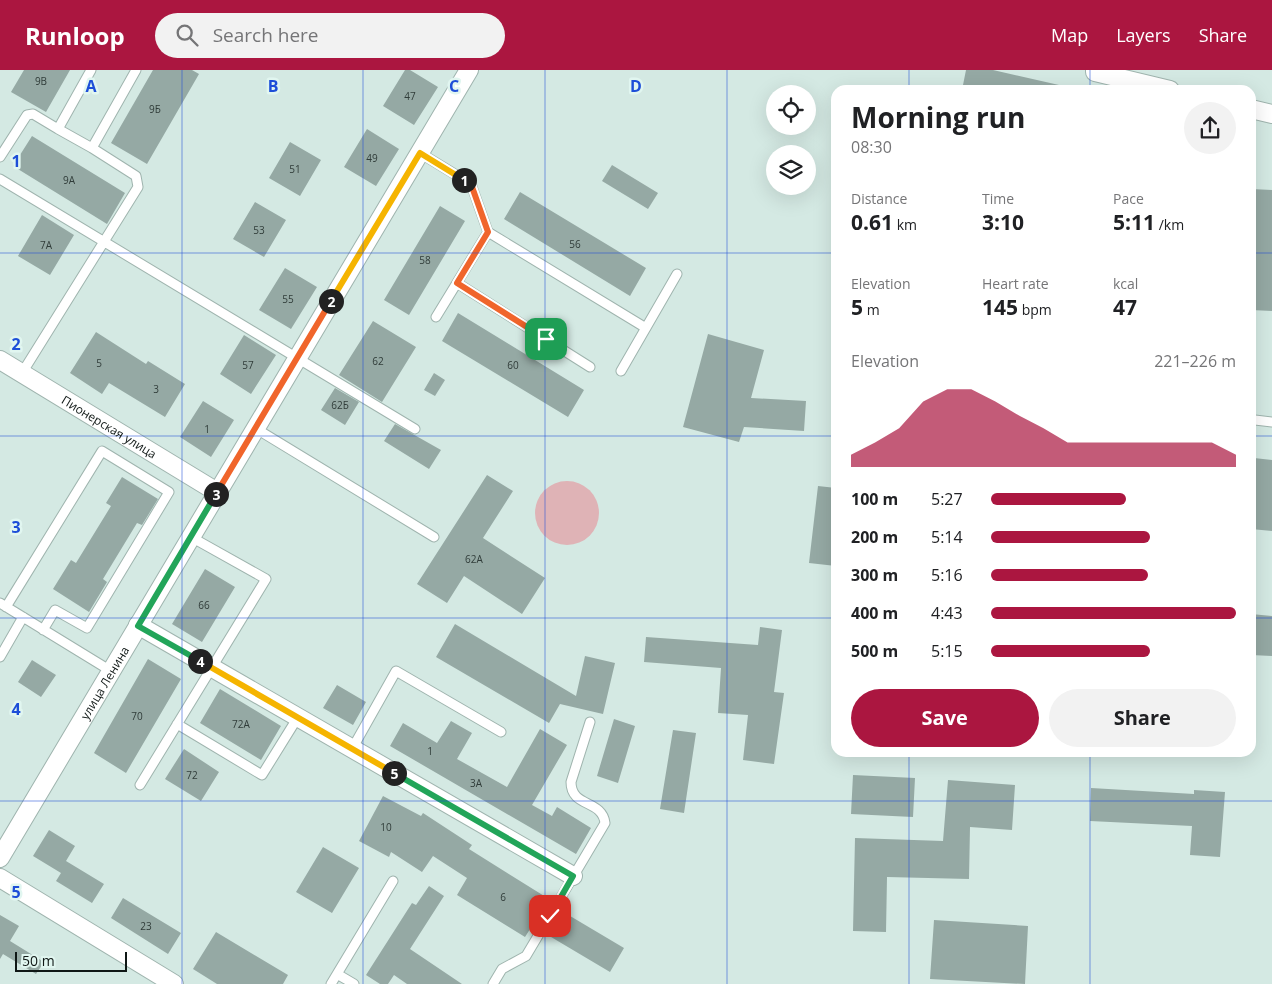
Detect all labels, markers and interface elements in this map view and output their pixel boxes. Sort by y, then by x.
search box [155,13,505,58]
text: Runloop [25,19,125,52]
icon: search [173,21,201,49]
text: Search here [213,22,318,48]
text: Map [1051,23,1088,47]
text: Layers [1116,23,1171,47]
text: Share [1199,23,1247,47]
house number: 9В [35,74,47,88]
text: A [85,75,97,97]
text: B [268,75,278,97]
text: C [449,75,459,97]
text: D [630,75,642,97]
map controls [766,85,816,195]
button: locate [766,85,816,135]
house number: 47 [404,89,416,103]
text: Morning run [851,98,1025,136]
house number: 9Б [149,102,161,116]
button: share [1184,102,1236,154]
text: 08:30 [851,136,892,158]
button: layers [766,145,816,195]
text: 1 [11,150,21,172]
house number: 49 [366,151,378,165]
house number: 51 [289,162,301,176]
pin: 1 [452,168,476,192]
text: 1 [460,171,469,190]
house number: 9А [63,173,76,187]
text: Distance [851,189,907,208]
text: Time [982,189,1014,208]
text: Pace [1113,189,1144,208]
text: 0.61 [851,208,893,236]
text: 3:10 [982,208,1024,236]
text: 5:11 [1113,208,1155,236]
text: km [893,215,917,234]
text: /km [1155,215,1184,234]
house number: 53 [253,223,265,237]
house number: 56 [569,237,581,251]
house number: 7А [40,238,53,252]
house number: 58 [419,253,431,267]
text: Elevation [851,274,910,293]
text: Heart rate [982,274,1049,293]
text: kcal [1113,274,1138,293]
pin: 2 [318,288,344,314]
house number: 55 [282,292,294,306]
text: 2 [327,292,336,311]
text: 5 [851,293,863,321]
text: 145 [982,293,1018,321]
text: 47 [1113,293,1137,321]
text: m [863,300,880,319]
text: bpm [1018,300,1052,319]
pin [525,318,567,360]
icon: arrive [532,325,560,353]
text: 2 [11,333,21,355]
text: Elevation [851,350,919,372]
text: 221–226 m [1154,350,1236,372]
house number: 62 [372,354,384,368]
house number: 5 [96,356,102,370]
house number: 57 [242,358,254,372]
house number: 60 [507,358,519,372]
house number: 3 [153,382,159,396]
street label: Пионерская улица [59,391,160,462]
house number: 62Б [331,398,349,412]
house number: 1 [204,422,210,436]
pin: 3 [204,482,228,506]
text: 3 [212,485,221,504]
text: 100 m [851,488,898,510]
text: 5:27 [931,488,963,510]
text: 3 [11,516,21,538]
text: 200 m [851,526,898,548]
text: 5:14 [931,526,963,548]
house number: 62А [465,552,484,566]
text: 300 m [851,564,898,586]
text: 5:16 [931,564,963,586]
house number: 66 [198,598,210,612]
text: 400 m [851,602,898,624]
text: 4:43 [931,602,963,624]
text: 500 m [851,640,898,662]
text: 5:15 [931,640,963,662]
street label: улица Ленина [76,643,133,723]
pin: 4 [188,648,212,674]
text: 4 [196,652,205,671]
button: Save [851,689,1039,747]
button: Share [1049,689,1236,747]
text: 4 [11,698,21,720]
house number: 70 [131,709,143,723]
house number: 72А [232,717,251,731]
house number: 1 [427,744,433,758]
pin: 5 [382,760,406,786]
text: 5 [390,764,399,783]
house number: 72 [186,768,198,782]
house number: 3А [470,776,483,790]
house number: 10 [380,820,392,834]
text: 5 [11,881,21,903]
house number: 6 [500,890,506,904]
pin [529,895,571,937]
icon: check [536,902,564,930]
house number: 23 [140,919,152,933]
scale bar [15,949,128,972]
text: 50 m [22,951,55,970]

